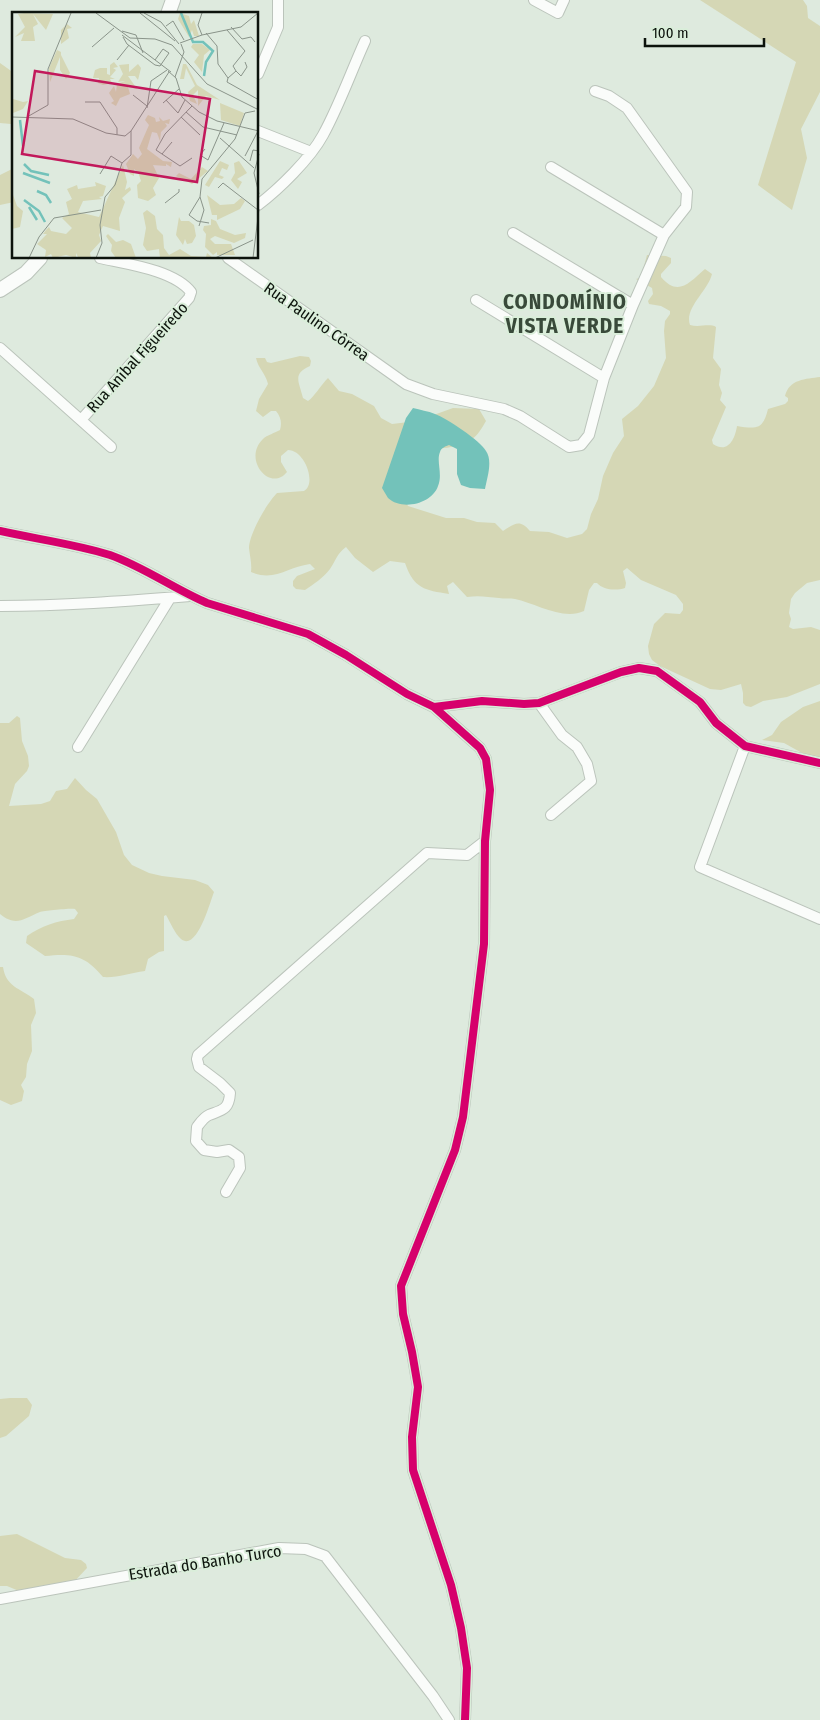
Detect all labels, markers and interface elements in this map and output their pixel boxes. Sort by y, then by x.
inset map [12,12,259,259]
scale bar [645,15,764,47]
text: 100 m [652,24,689,42]
street label: Rua Paulino Côrrea [261,278,373,365]
district label: CONDOMÍNIO VISTA VERDE [503,288,627,339]
street label: Rua Aníbal Figueiredo [83,298,192,416]
street label: Estrada do Banho Turco [127,1541,283,1584]

